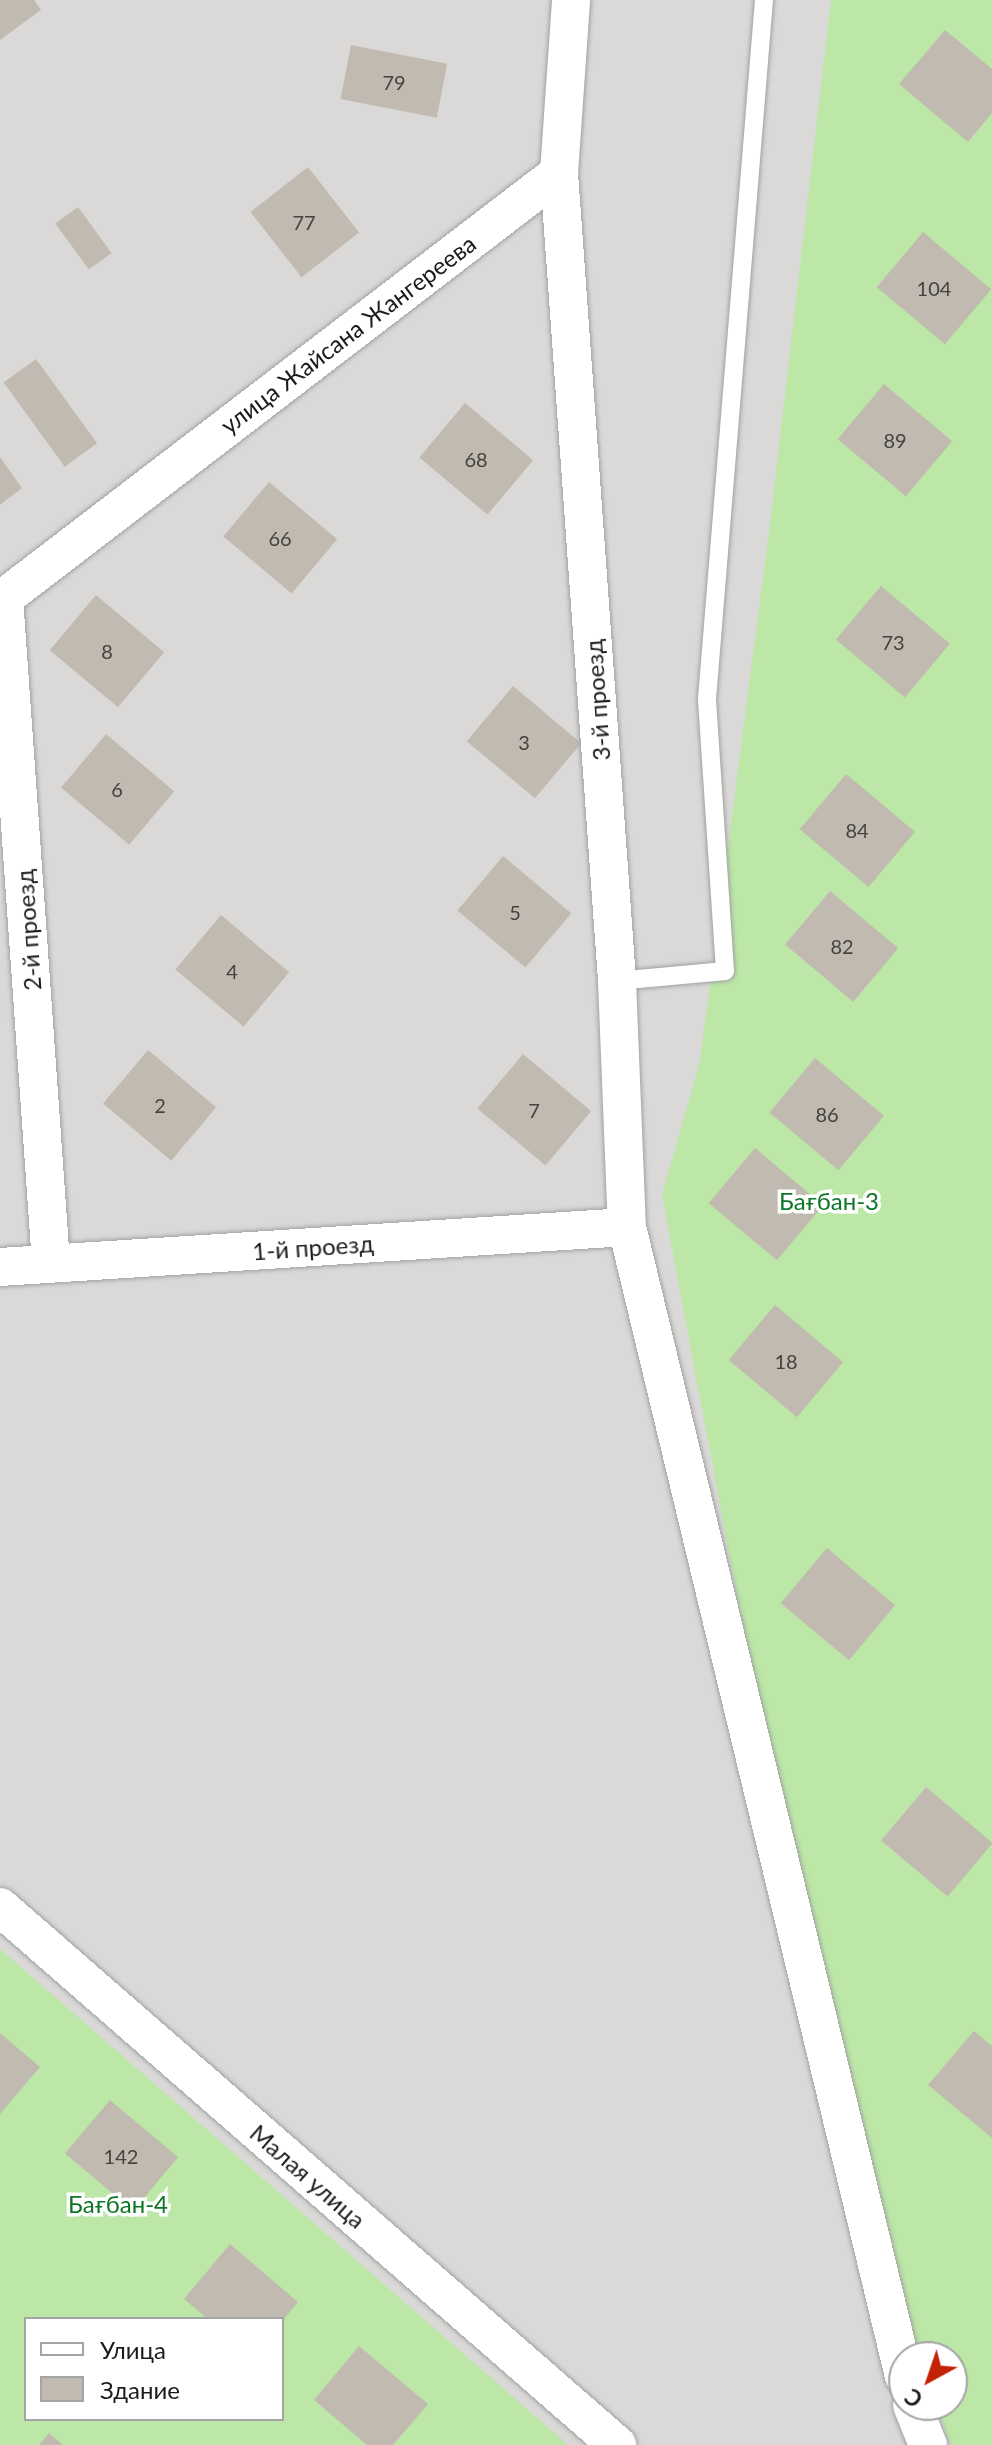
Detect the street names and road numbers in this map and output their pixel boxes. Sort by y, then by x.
street label: улица Жайсана Жангереева [215,229,481,439]
street label: 3-й проезд [578,638,616,762]
street label: 2-й проезд [9,868,47,992]
street label: 1-й проезд [251,1228,375,1266]
street label: Малая улица [244,2118,372,2234]

